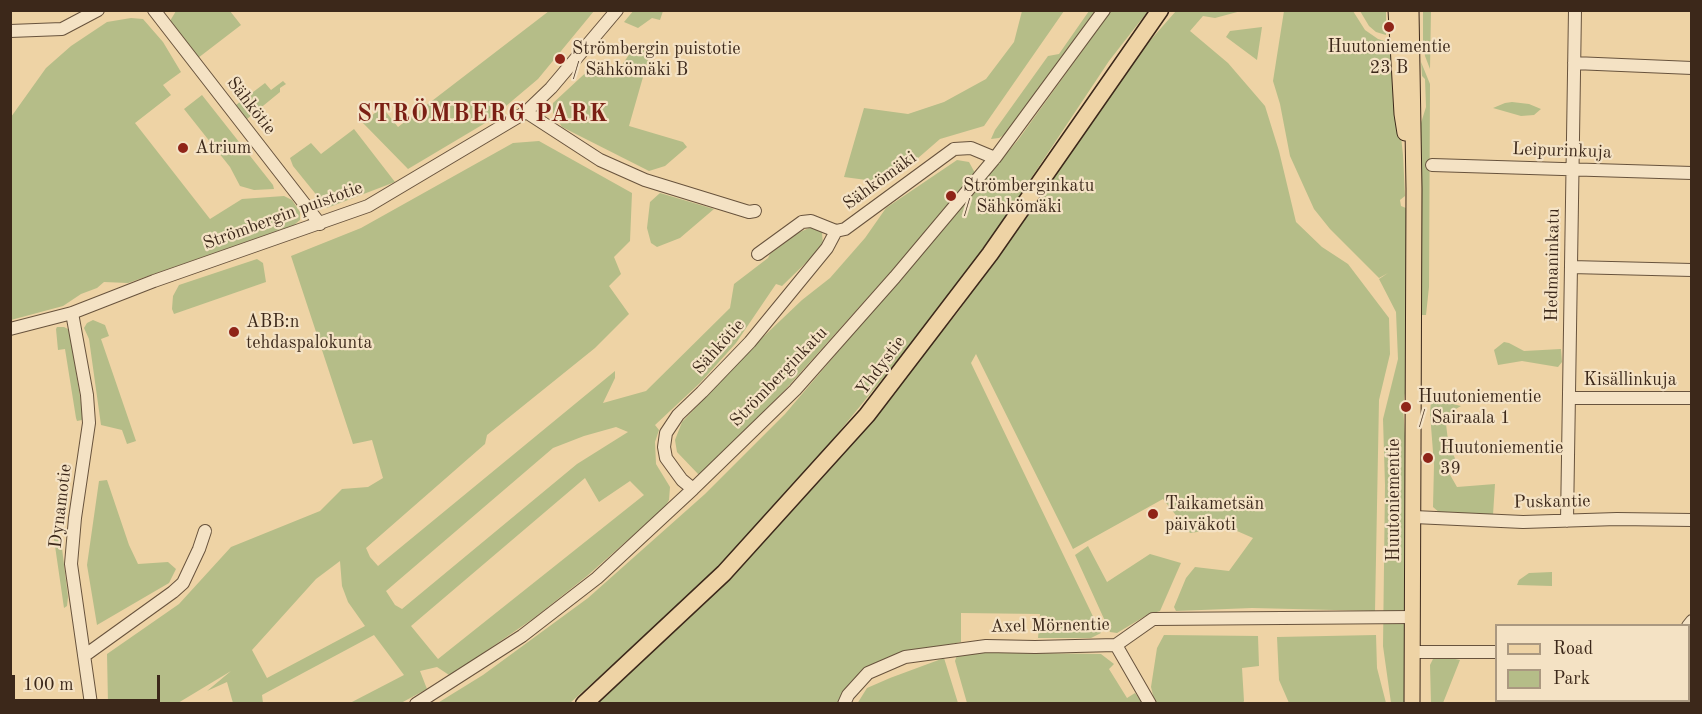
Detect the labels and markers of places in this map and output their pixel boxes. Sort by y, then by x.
marker: Huutoniementie 23 B [1382,20,1396,34]
place label: Huutoniementie 23 B [1327,36,1451,78]
place label: Strömbergin puistotie / Sähkömäki B [572,38,741,80]
marker: Strömbergin puistotie / Sähkömäki B [553,52,567,66]
place label: Atrium [195,137,251,159]
marker: Atrium [176,141,190,155]
place label: Strömberginkatu / Sähkömäki [963,175,1094,218]
marker: Strömberginkatu / Sähkömäki [944,189,958,203]
place label: ABB:n tehdaspalokunta [246,311,372,354]
marker: ABB:n tehdaspalokunta [227,325,241,339]
place label: Huutoniementie / Sairaala 1 [1418,386,1541,428]
marker: Huutoniementie / Sairaala 1 [1399,400,1413,414]
place label: Huutoniementie 39 [1440,437,1563,480]
marker: Huutoniementie 39 [1421,451,1435,465]
place label: Taikametsän päiväkoti [1165,493,1264,536]
marker: Taikametsän päiväkoti [1146,507,1160,521]

